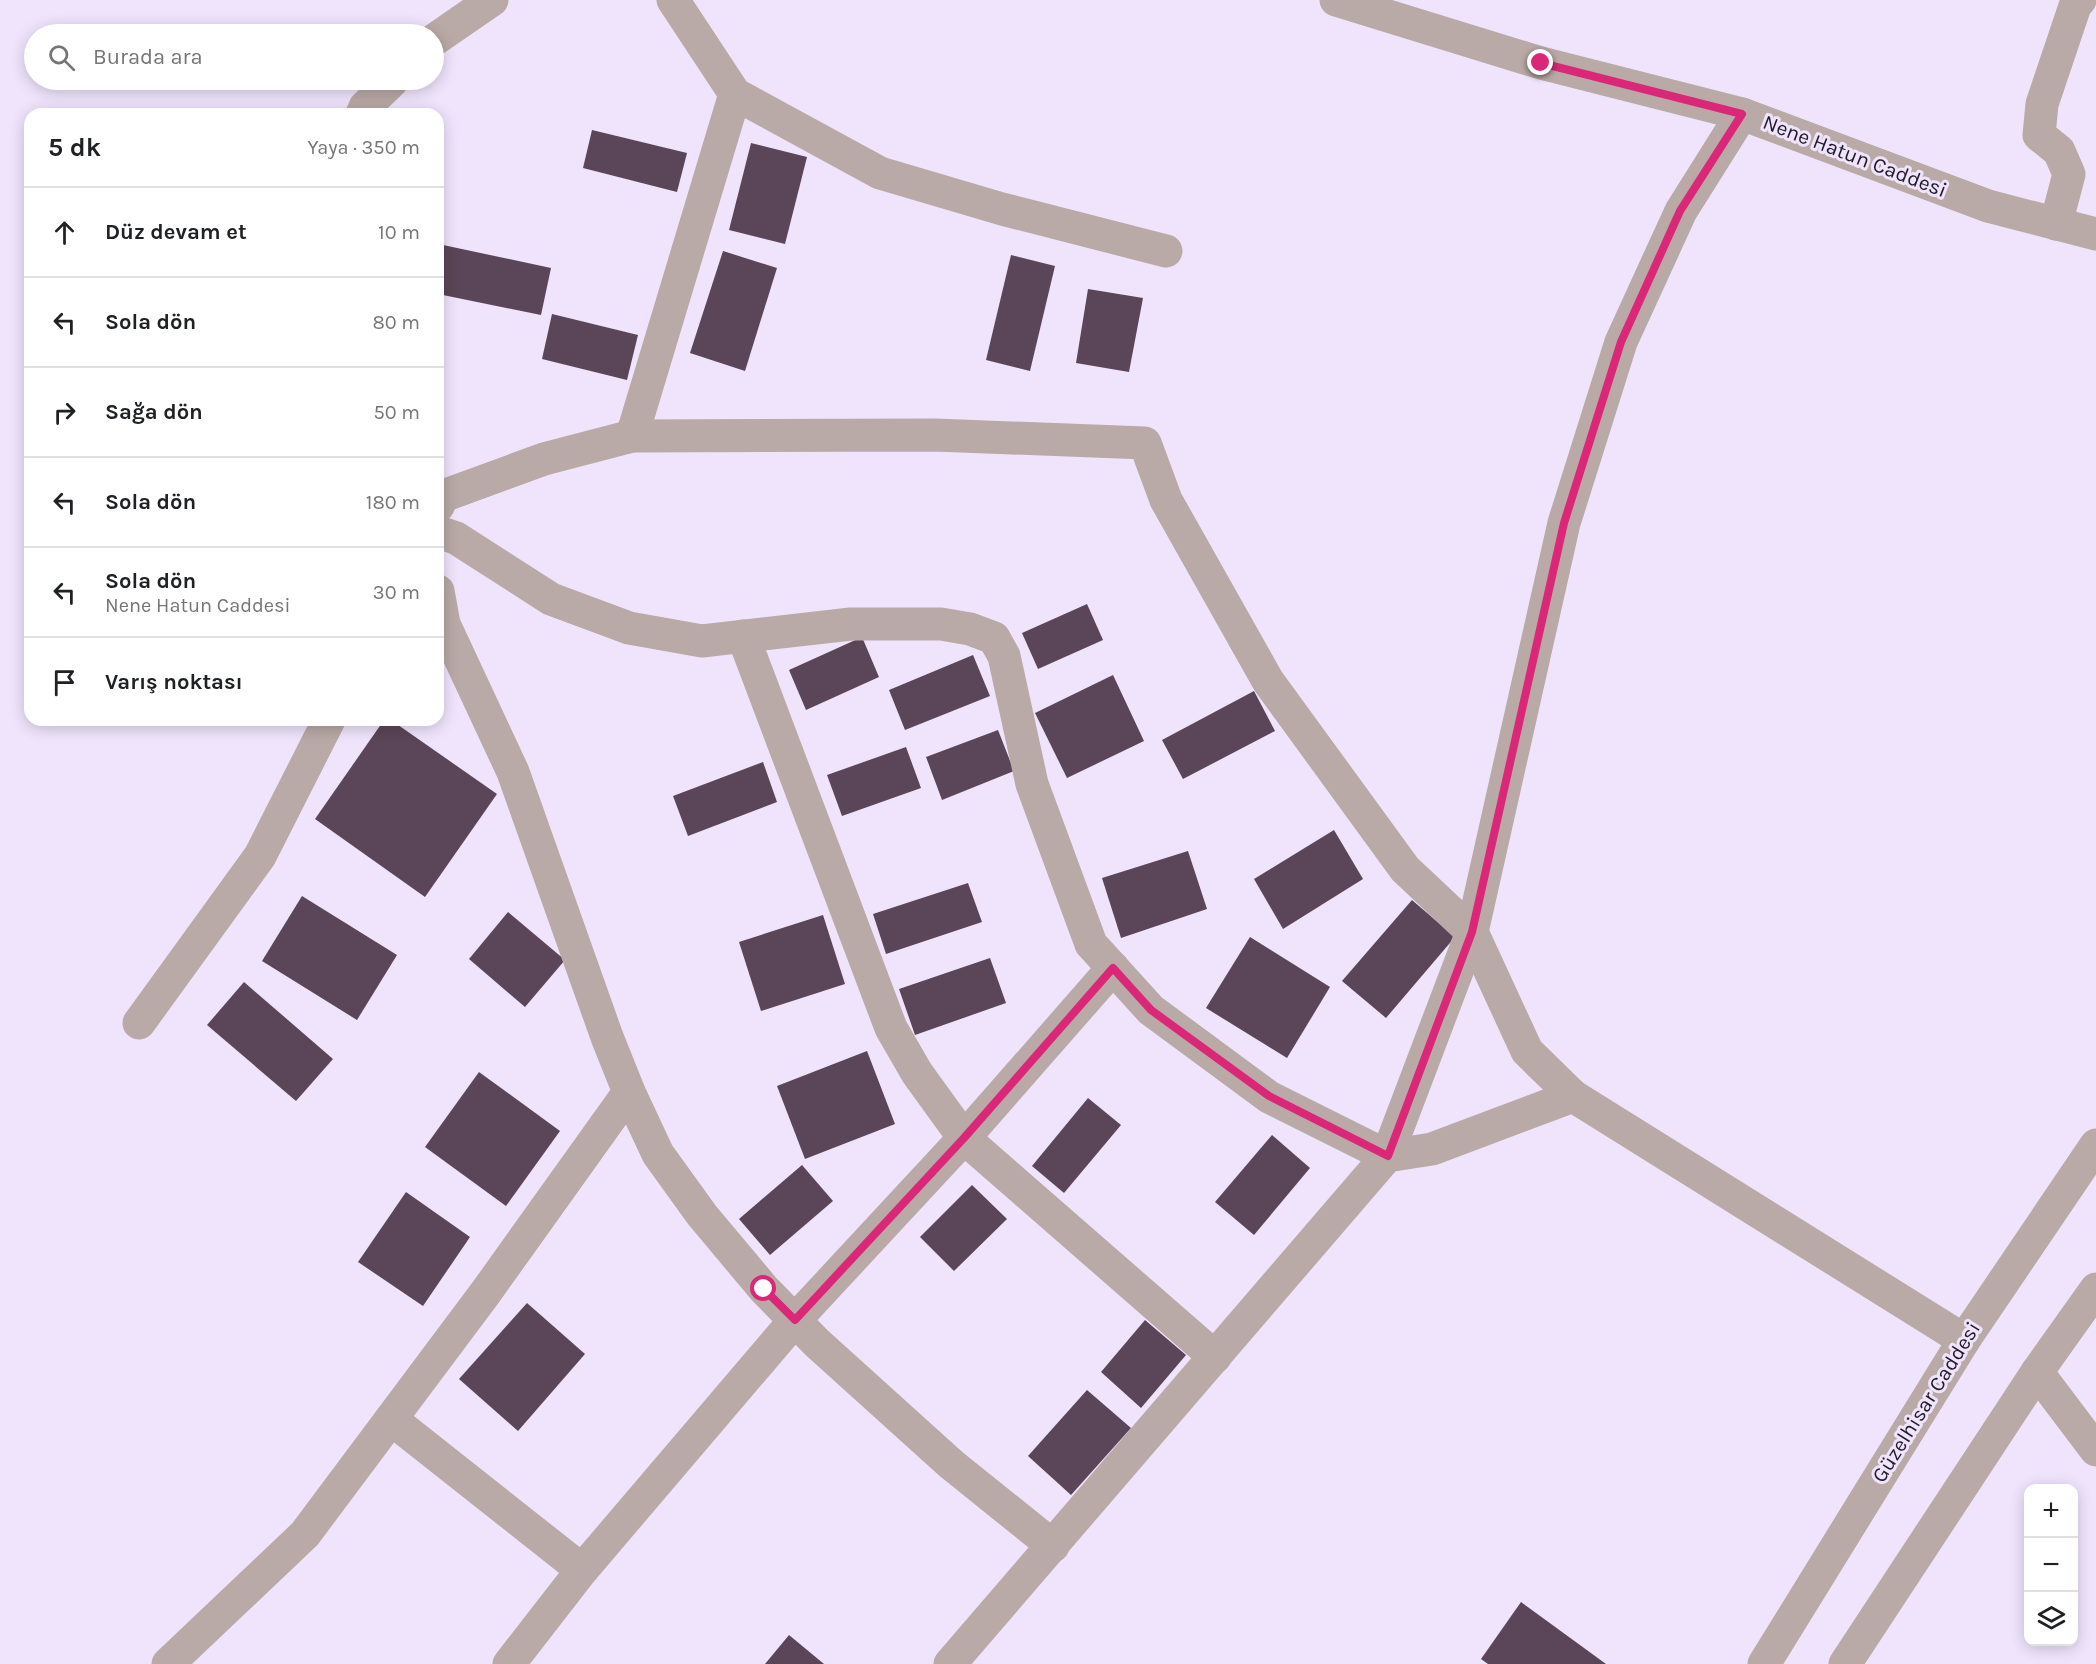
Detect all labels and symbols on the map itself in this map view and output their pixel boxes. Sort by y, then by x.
route end [1527,49,1553,75]
street label: Nene Hatun Caddesi [1760,110,1950,202]
route start [750,1275,776,1301]
street label: Güzelhisar Caddesi [1867,1317,1985,1487]

